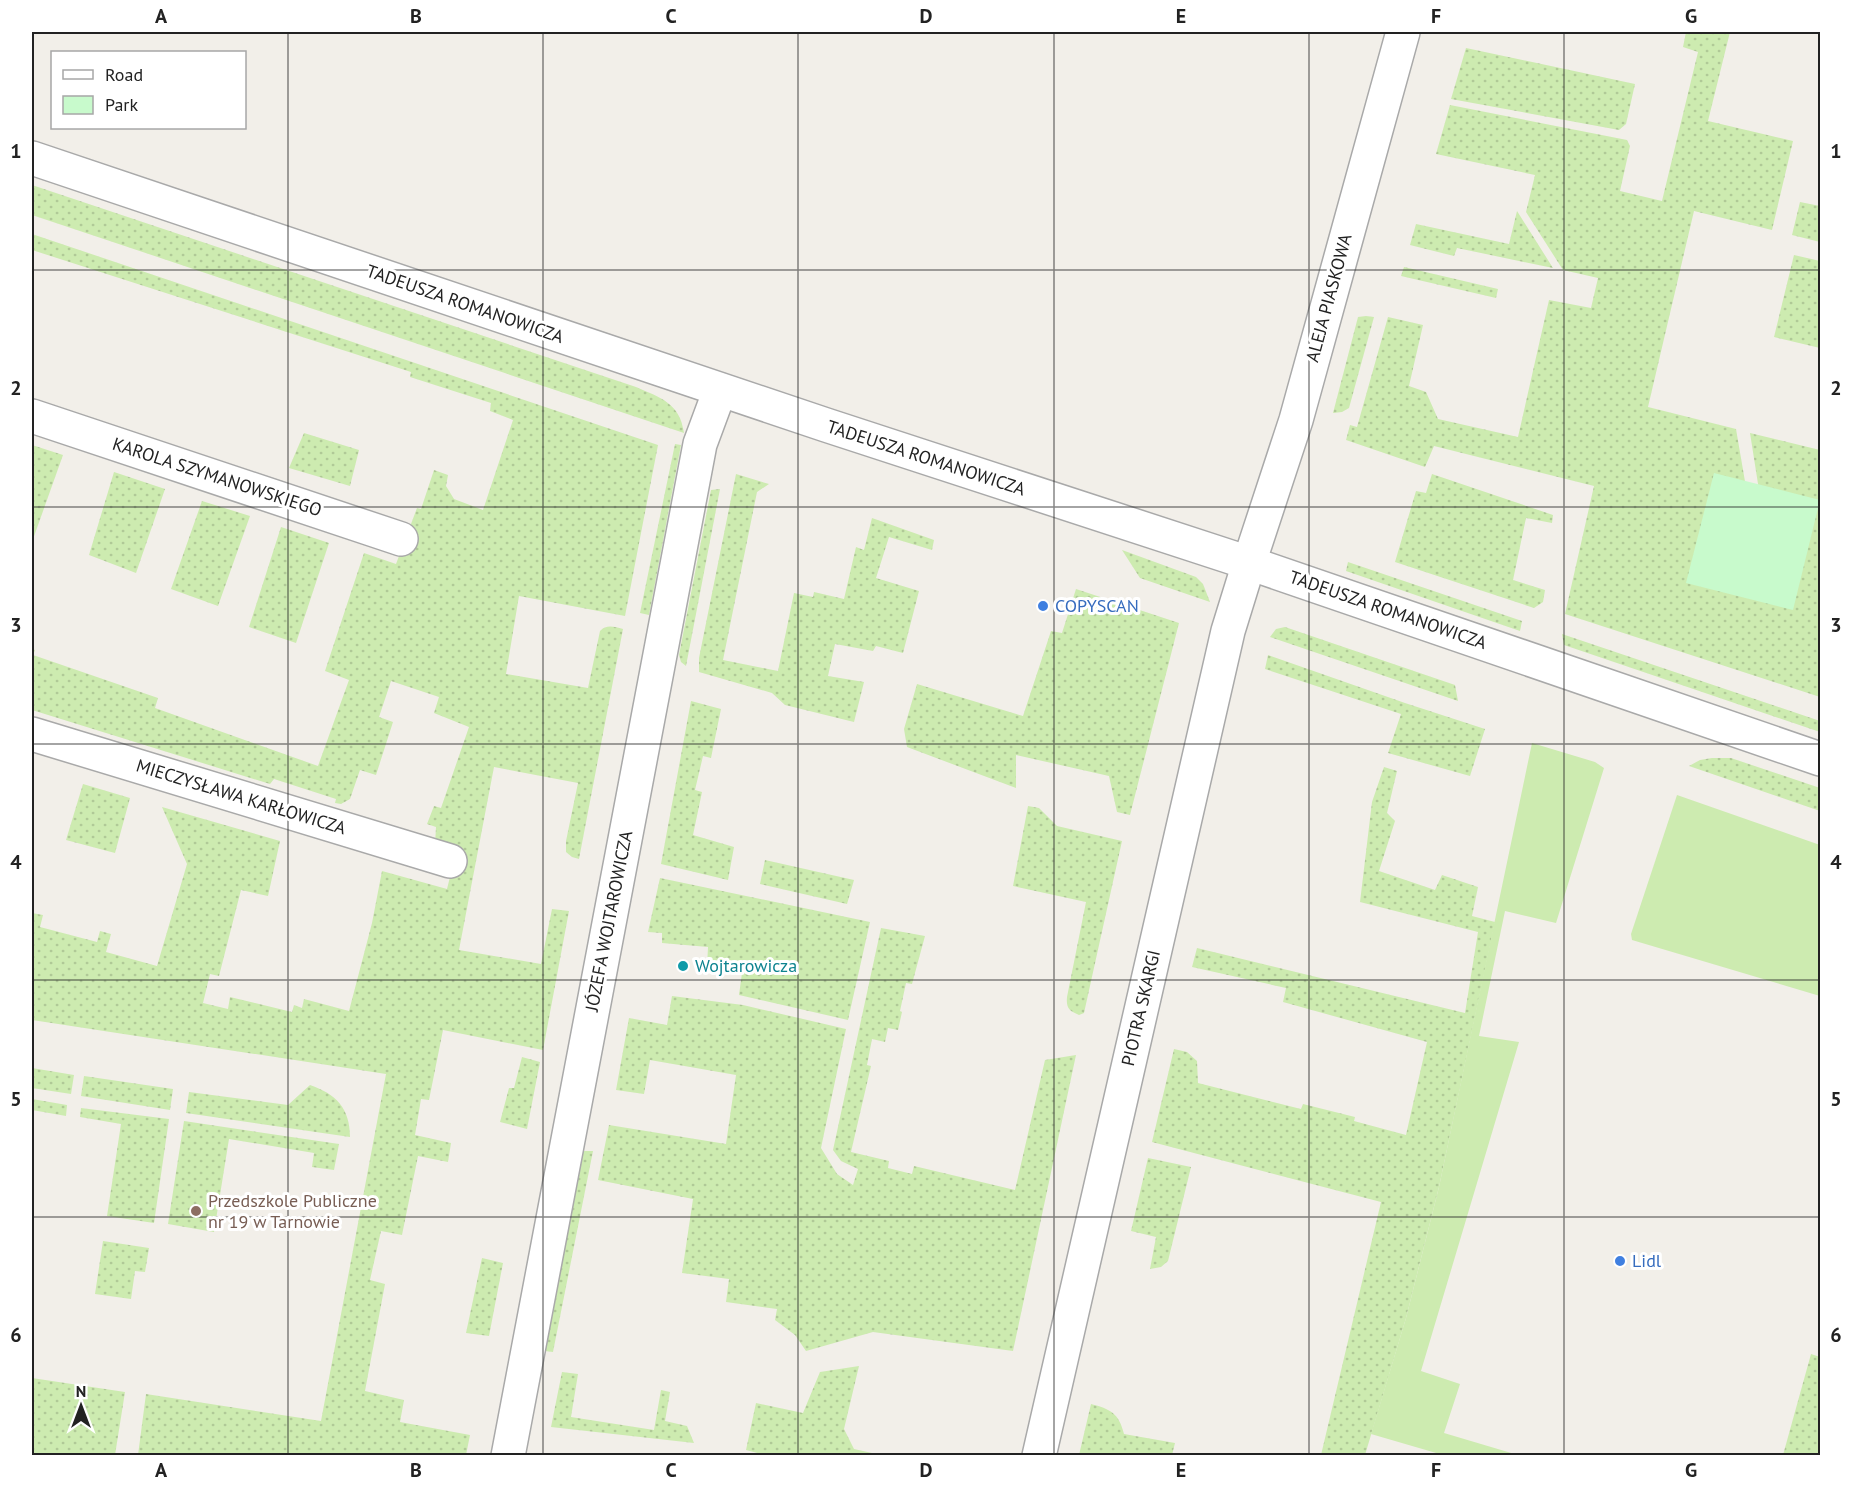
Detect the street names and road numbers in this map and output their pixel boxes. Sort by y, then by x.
street label: ALEJA PIASKOWA [1300,231,1357,364]
street label: TADEUSZA ROMANOWICZA [363,259,567,348]
street label: TADEUSZA ROMANOWICZA [824,415,1029,501]
street label: KAROLA SZYMANOWSKIEGO [110,432,325,521]
street label: TADEUSZA ROMANOWICZA [1286,565,1490,654]
street label: MIECZYSŁAWA KARŁOWICZA [133,754,349,840]
street label: JÓZEFA WOJTAROWICZA [580,828,637,1014]
street label: PIOTRA SKARGI [1116,948,1165,1068]

